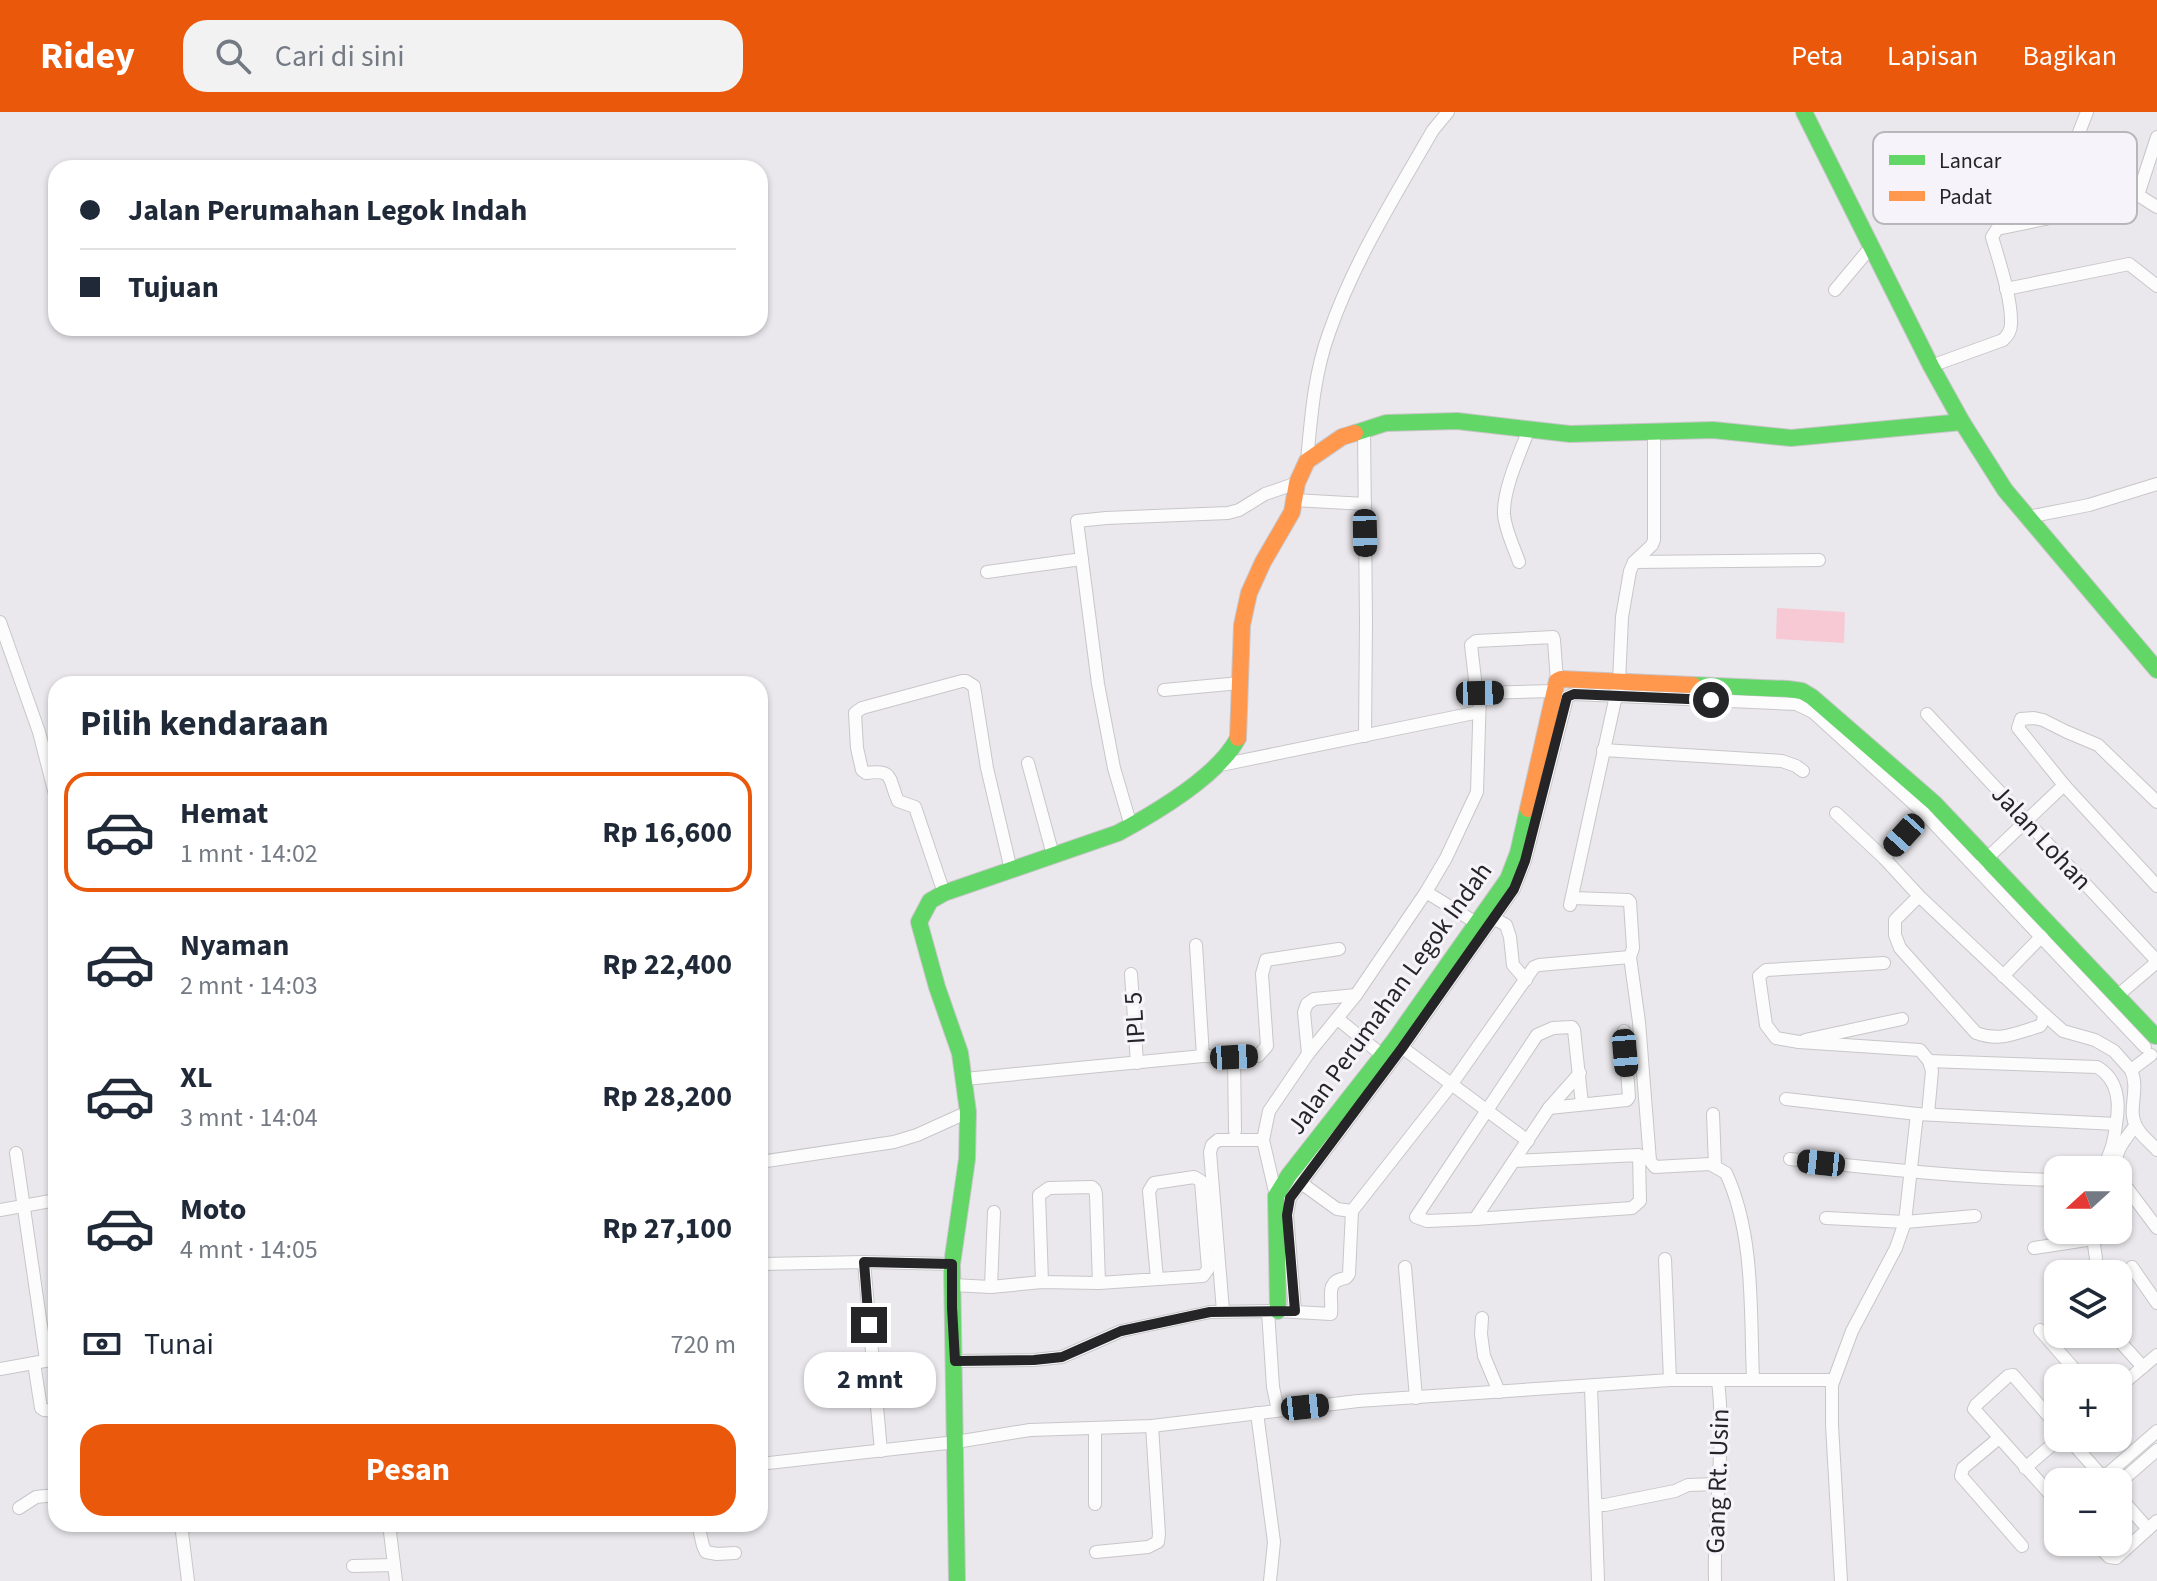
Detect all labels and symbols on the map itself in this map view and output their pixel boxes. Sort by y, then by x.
legend [1873,132,2137,224]
text: Lancar [1939,145,2002,177]
text: Padat [1939,181,1993,213]
car [1353,509,1377,557]
car [1456,681,1504,705]
route start [1693,682,1729,718]
street label: Jalan Lohan [1983,776,2100,898]
car [1879,809,1929,861]
street label: Jalan Perumahan Legok Indah [1278,854,1501,1142]
street label: IPL 5 [1114,991,1155,1045]
car [1611,1028,1639,1078]
car [1209,1044,1259,1070]
car [1796,1149,1846,1177]
north arrow [2044,1156,2132,1244]
route end [851,1307,887,1343]
callout: 2 mnt [803,1353,935,1409]
car [1280,1393,1330,1421]
street label: Gang Rt. Usin [1696,1408,1739,1554]

